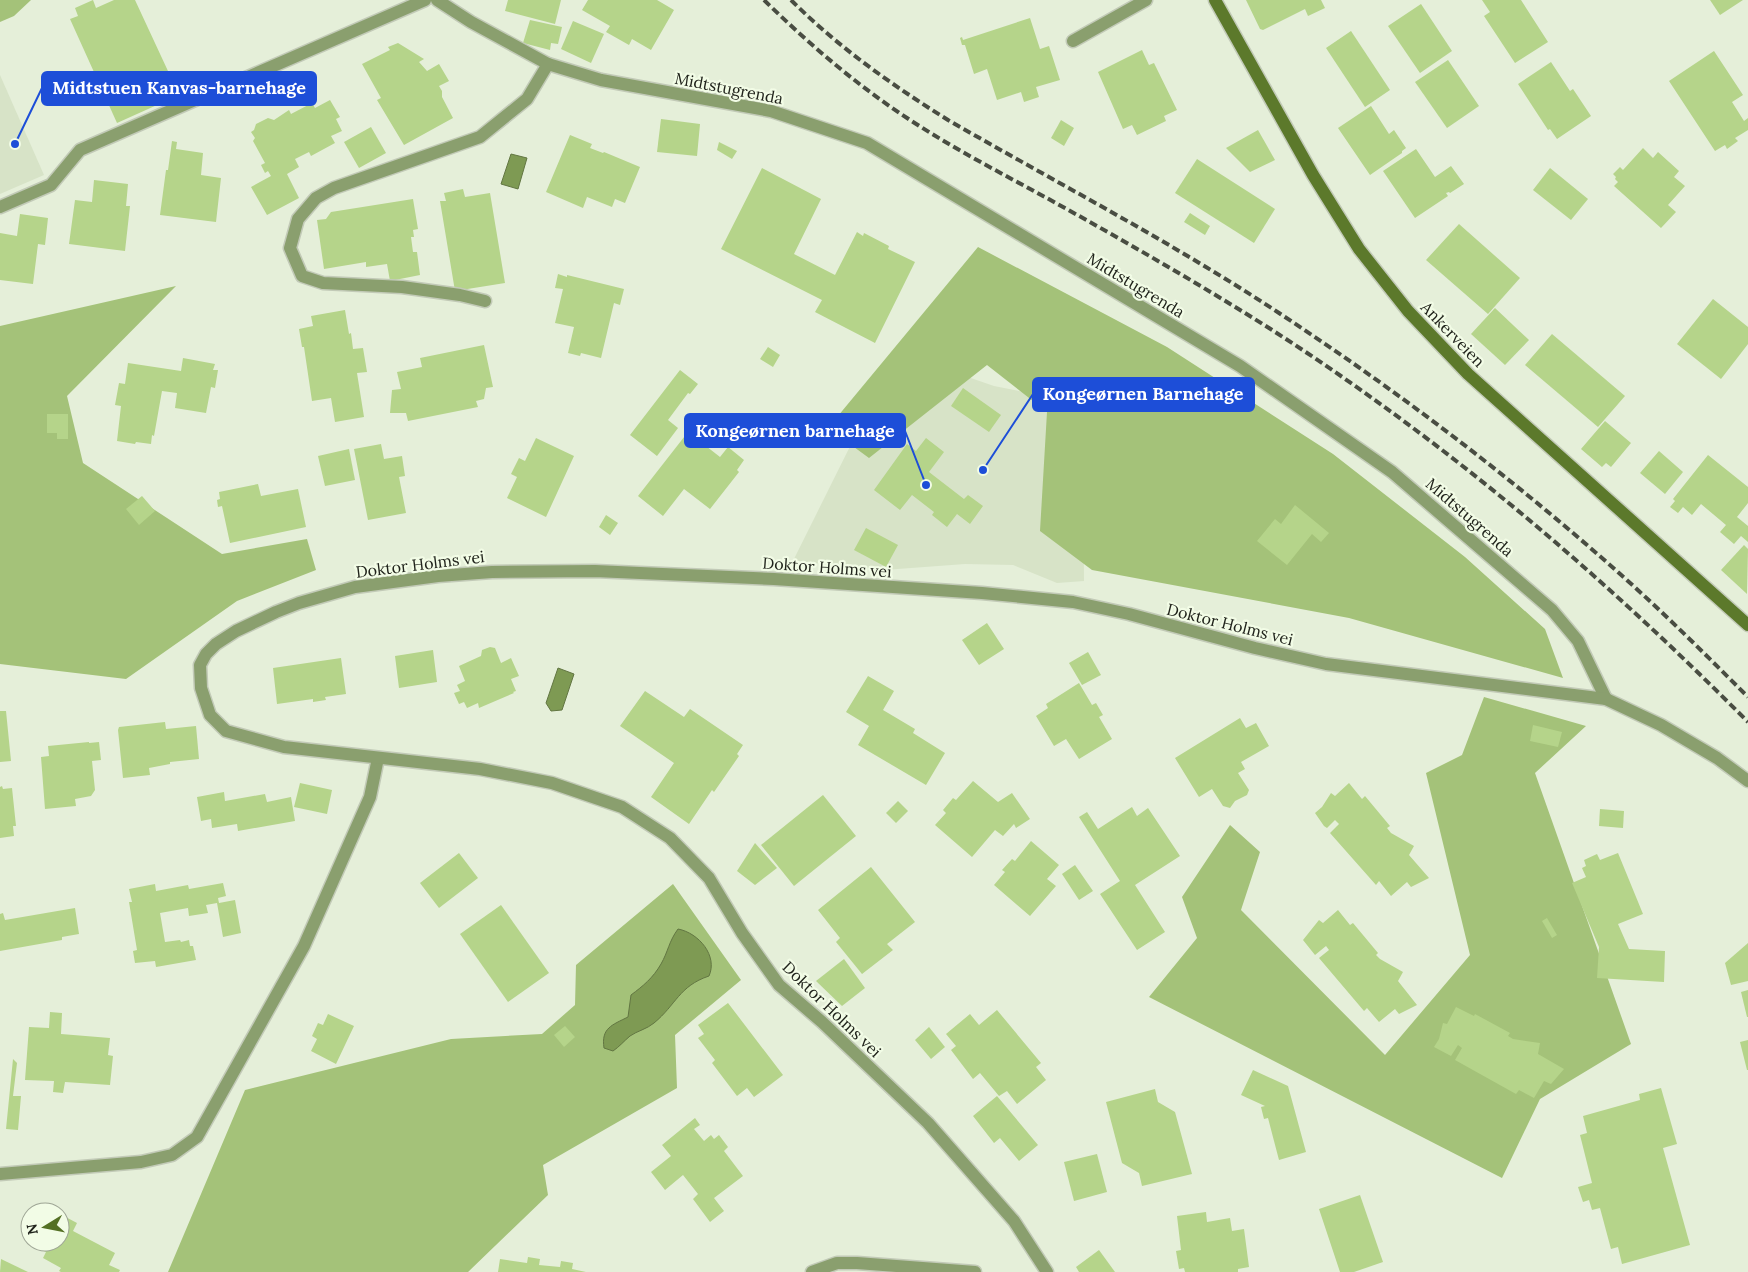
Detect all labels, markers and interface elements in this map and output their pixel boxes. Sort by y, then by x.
street label: Midtstugrenda [673,68,785,108]
callout: Midtstuen Kanvas-barnehage [42,72,316,105]
text: Midtstuen Kanvas-barnehage [52,76,306,99]
street label: Midtstugrenda [1084,248,1188,322]
street label: Ankerveien [1416,296,1489,371]
callout: Kongeørnen Barnehage [1033,378,1254,411]
text: Kongeørnen Barnehage [1042,382,1244,405]
callout: Kongeørnen barnehage [685,414,905,447]
text: Kongeørnen barnehage [695,419,895,442]
street label: Midtstugrenda [1422,473,1518,561]
street label: Doktor Holms vei [355,546,485,582]
street label: Doktor Holms vei [762,553,892,581]
street label: Doktor Holms vei [1165,599,1295,649]
street label: Doktor Holms vei [778,957,886,1061]
north arrow [20,1202,70,1252]
text: N [22,1222,42,1236]

